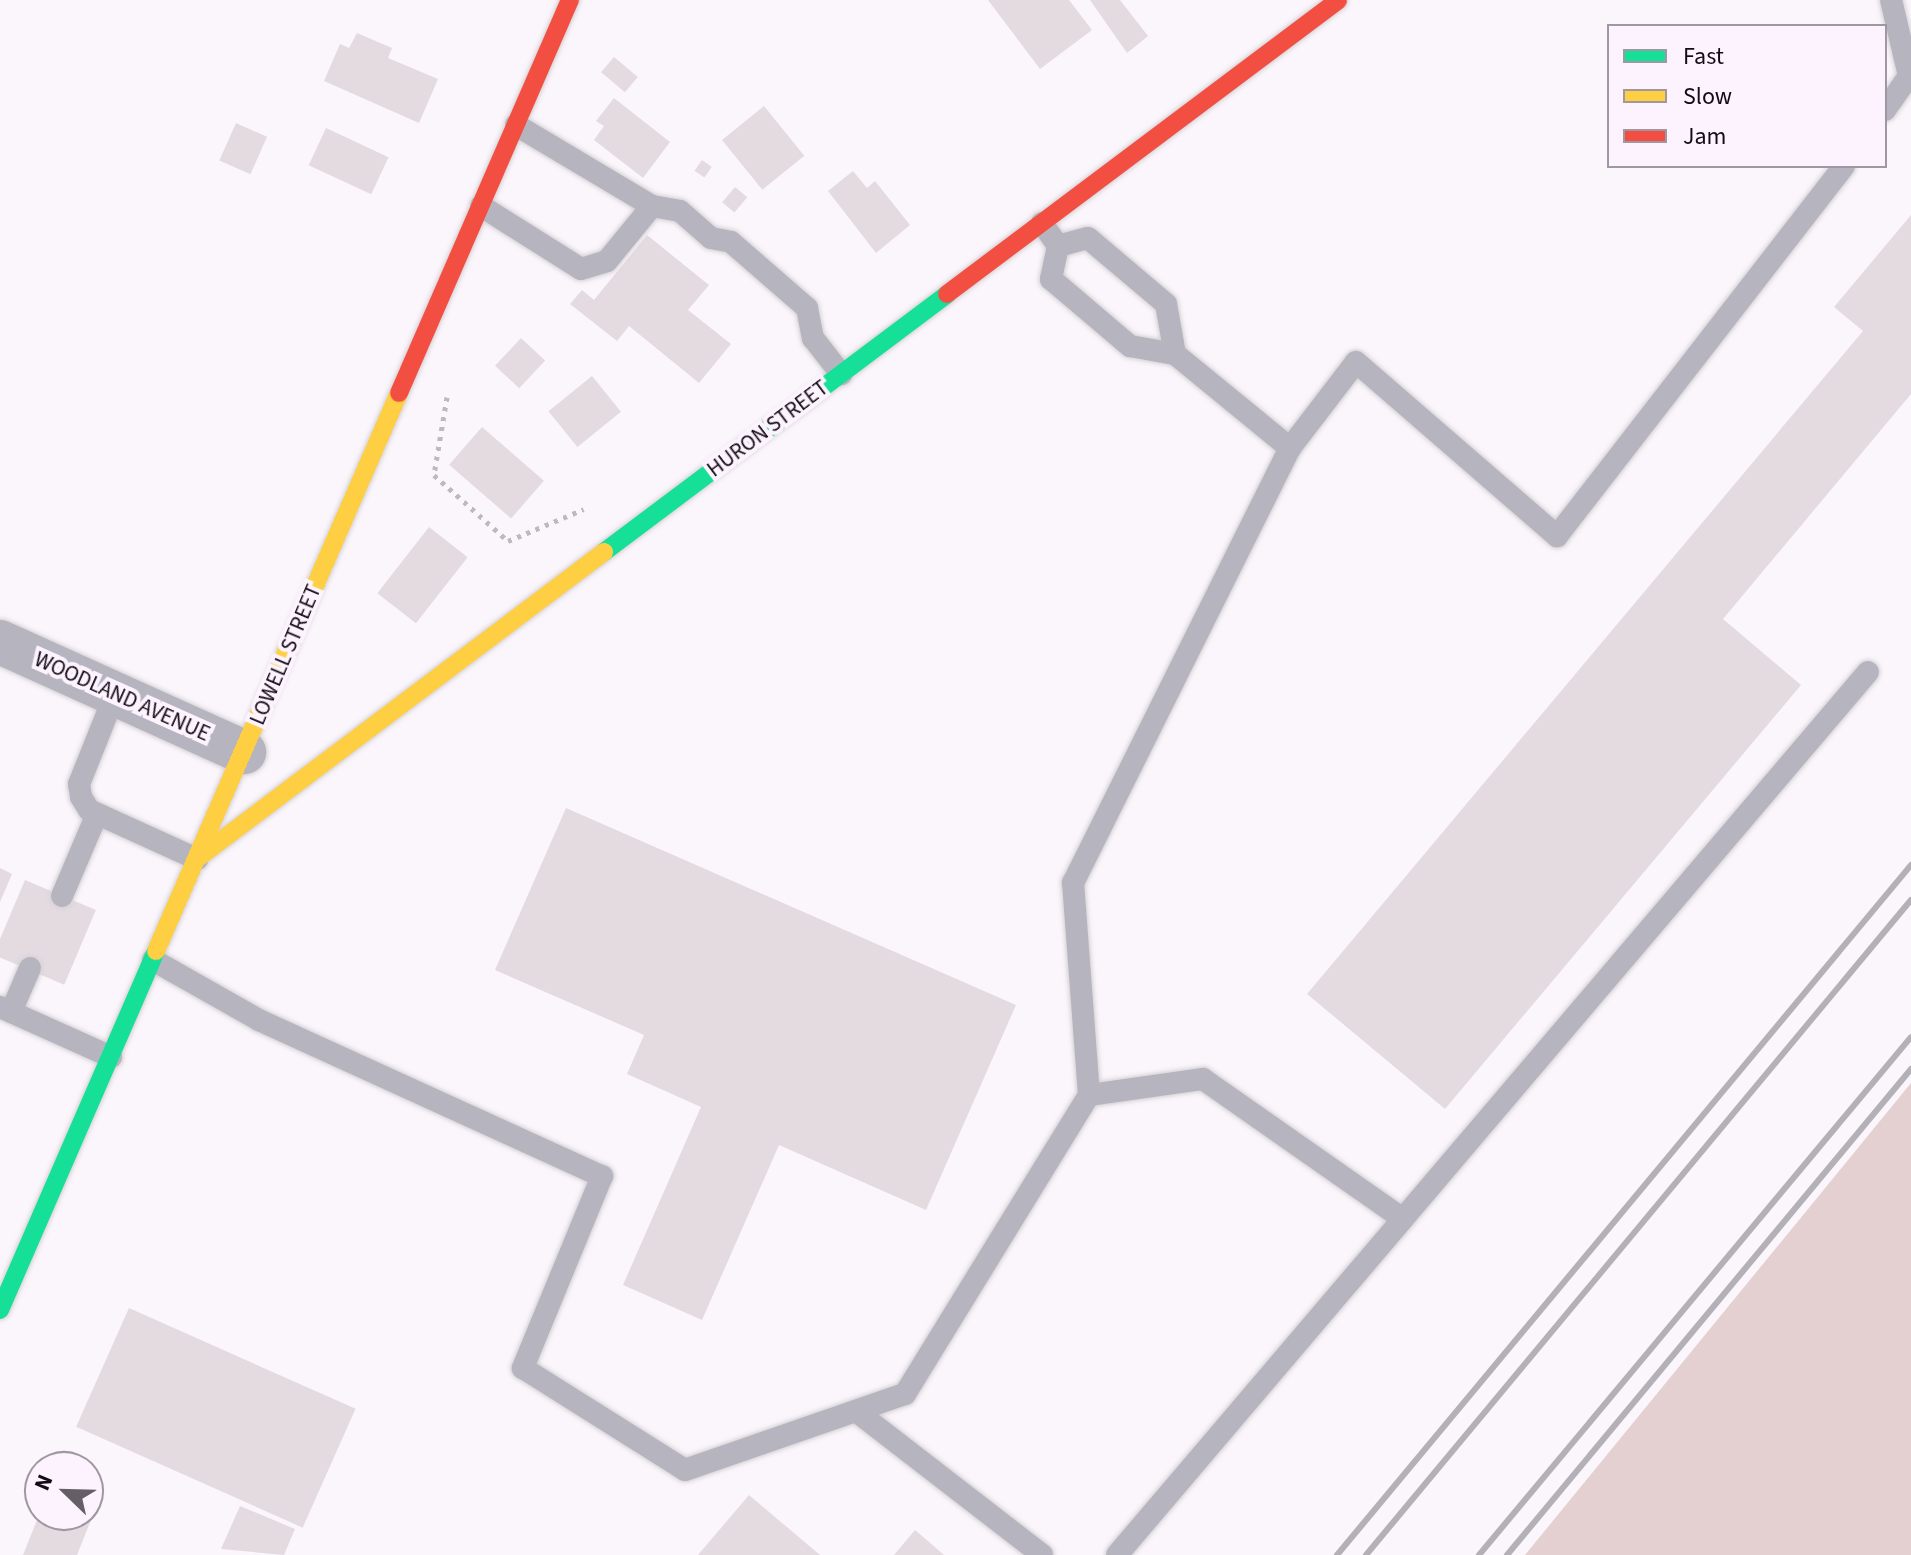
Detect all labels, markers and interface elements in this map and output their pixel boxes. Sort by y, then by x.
legend [1607,24,1887,168]
text: Fast [1683,39,1724,74]
text: Slow [1683,79,1732,114]
text: Jam [1683,119,1727,154]
street label: HURON STREET [702,375,834,483]
street label: LOWELL STREET [245,581,327,729]
street label: WOODLAND AVENUE [30,646,214,748]
north arrow [24,1451,104,1531]
text: N [26,1469,61,1495]

